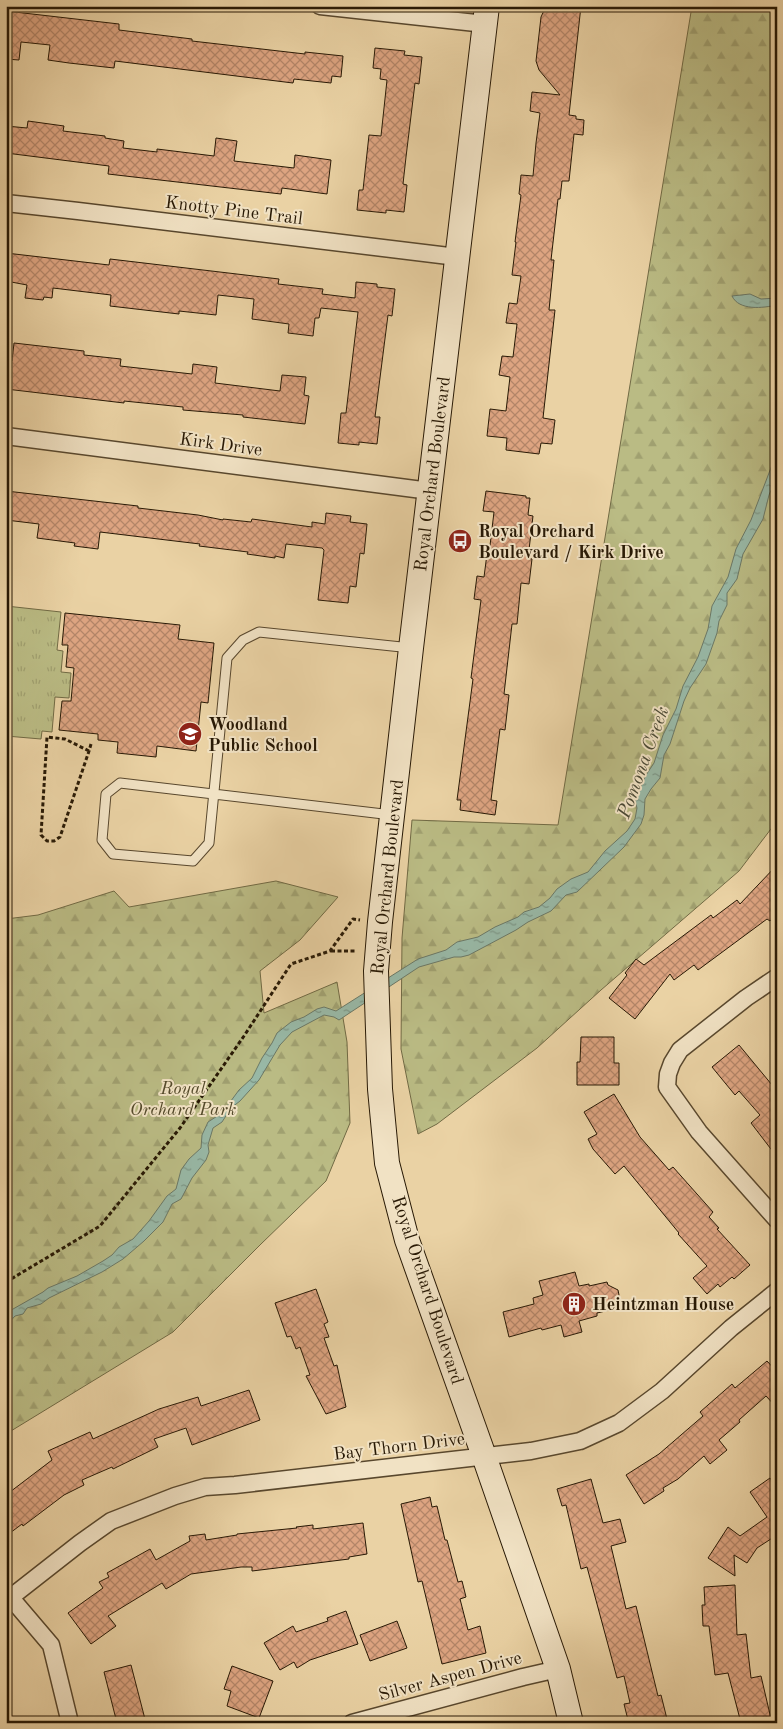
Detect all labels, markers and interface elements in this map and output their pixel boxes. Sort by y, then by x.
street label: Knotty Pine Trail [164,194,304,228]
street label: Royal Orchard Boulevard [412,375,454,573]
street label: Kirk Drive [178,430,263,460]
place label: Royal Orchard Boulevard / Kirk Drive [478,523,664,562]
bus stop icon: Royal Orchard Boulevard / Kirk Drive [447,528,473,554]
water label: Pomona Creek [615,704,673,822]
place label: Woodland Public School [208,716,318,755]
school or university icon: Woodland Public School [177,721,203,747]
street label: Royal Orchard Boulevard [369,778,407,976]
park label: Royal Orchard Park [130,1080,236,1119]
street label: Royal Orchard Boulevard [388,1194,466,1387]
building icon: Heintzman House [561,1291,587,1317]
place label: Heintzman House [592,1296,734,1314]
street label: Bay Thorn Drive [332,1430,466,1464]
street label: Silver Aspen Drive [377,1649,524,1705]

